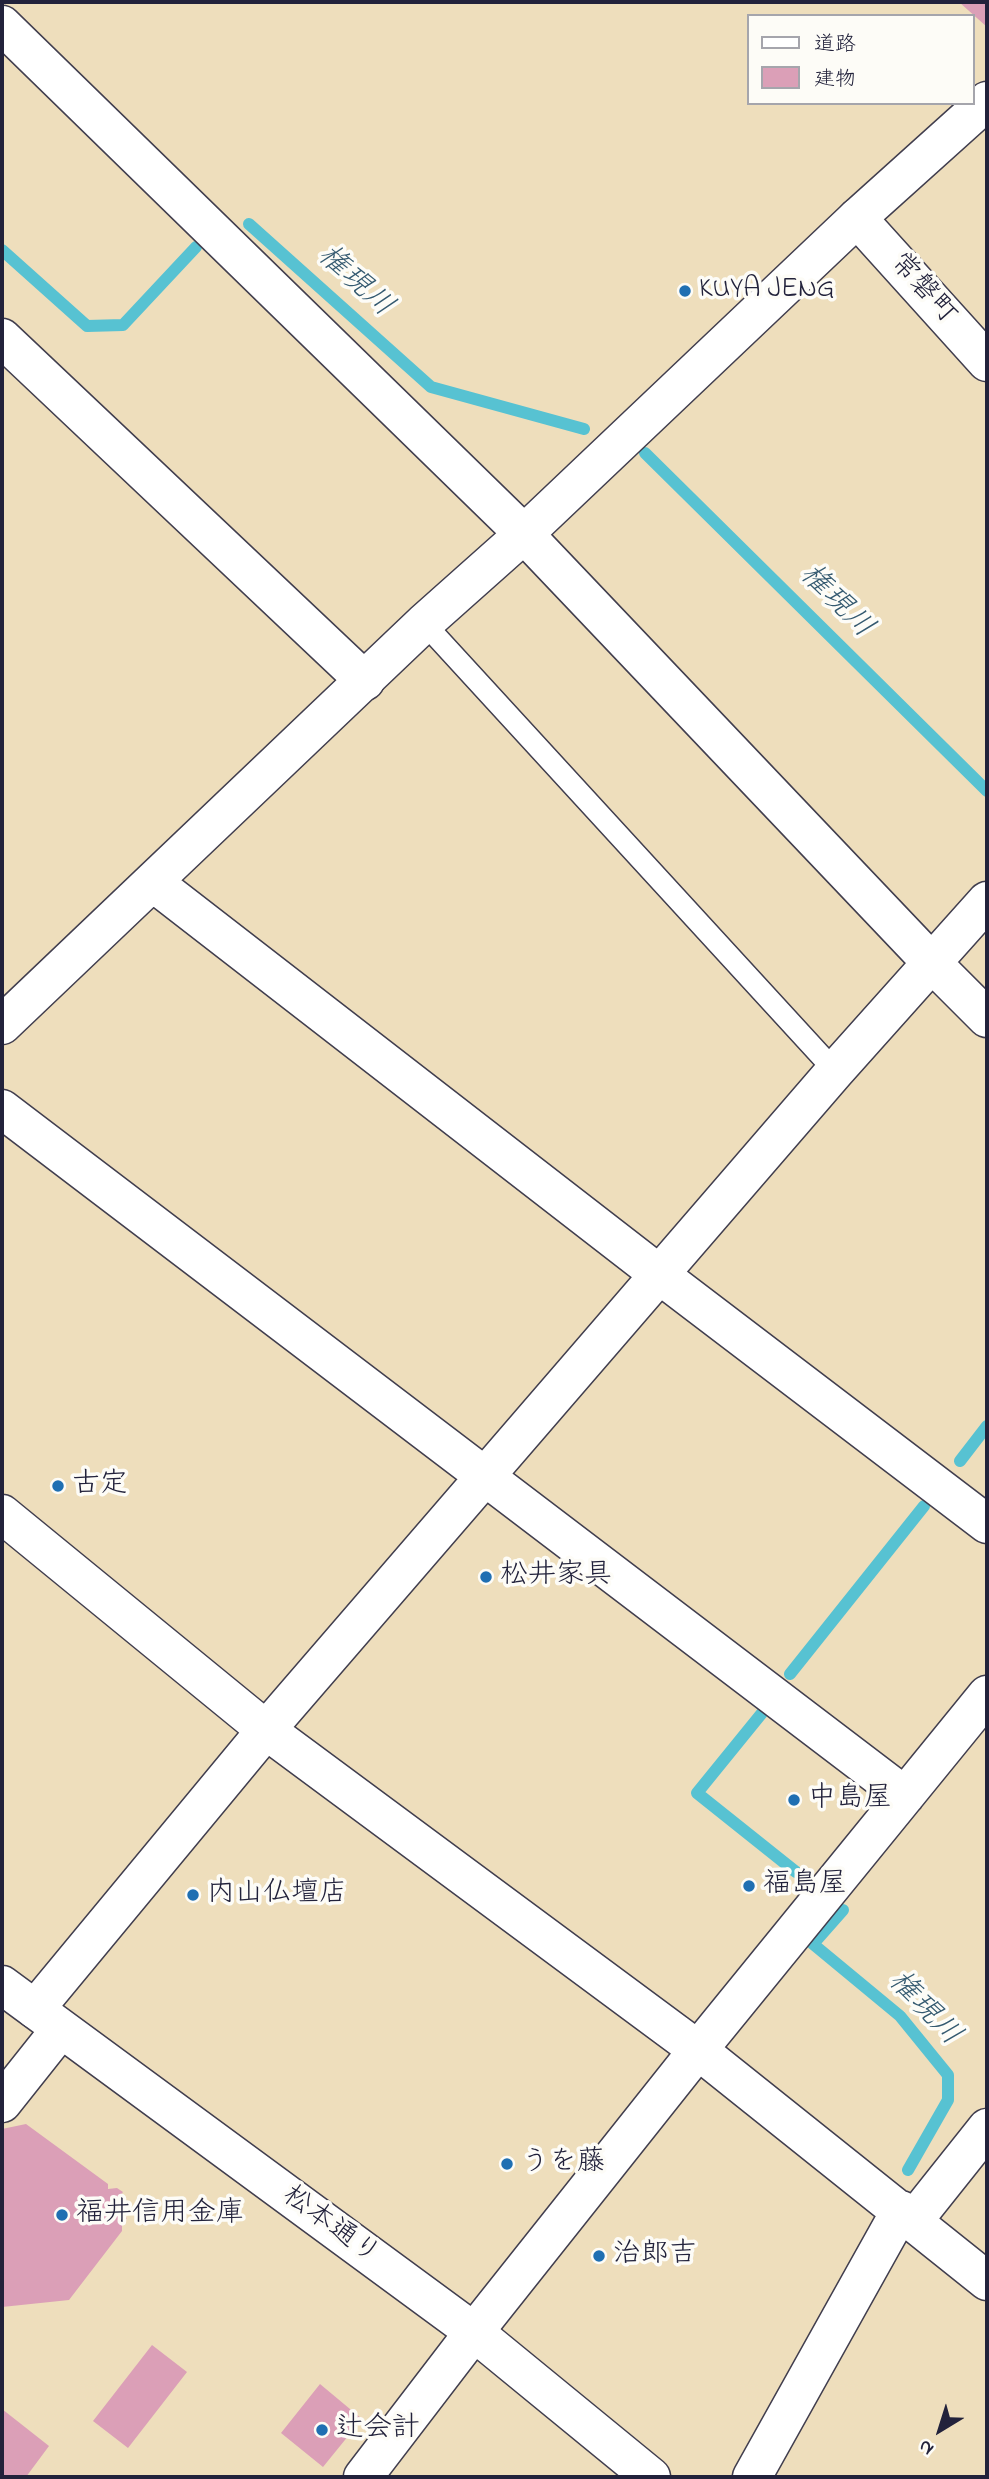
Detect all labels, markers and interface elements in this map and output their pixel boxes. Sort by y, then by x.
legend [748,14,975,105]
text: 道路 [814,30,856,60]
text: 建物 [814,65,856,95]
water label: 権現川 [309,240,399,326]
street label: 常磐町 [881,248,963,332]
place label: KUYA JENG [699,274,834,308]
marker: KUYA JENG [677,283,693,299]
water label: 権現川 [790,558,880,648]
place label: 古定 [72,1469,128,1503]
marker: 古定 [50,1478,66,1494]
place label: 松井家具 [500,1560,612,1594]
marker: 松井家具 [478,1569,494,1585]
place label: 中島屋 [808,1783,892,1817]
marker: 中島屋 [786,1792,802,1808]
place label: 福島屋 [763,1869,847,1903]
place label: 内山仏壇店 [207,1878,347,1912]
marker: 福島屋 [741,1878,757,1894]
marker: 内山仏壇店 [185,1887,201,1903]
water label: 権現川 [879,1965,967,2055]
place label: うを藤 [521,2147,605,2181]
marker: うを藤 [499,2156,515,2172]
street label: 松本通り [275,2180,385,2274]
place label: 福井信用金庫 [76,2198,244,2232]
marker: 福井信用金庫 [54,2207,70,2223]
place label: 治郎吉 [613,2239,697,2273]
marker: 治郎吉 [591,2248,607,2264]
north arrow [905,2395,975,2465]
place label: 辻会計 [336,2413,420,2447]
marker: 辻会計 [314,2422,330,2438]
text: N [913,2432,940,2462]

